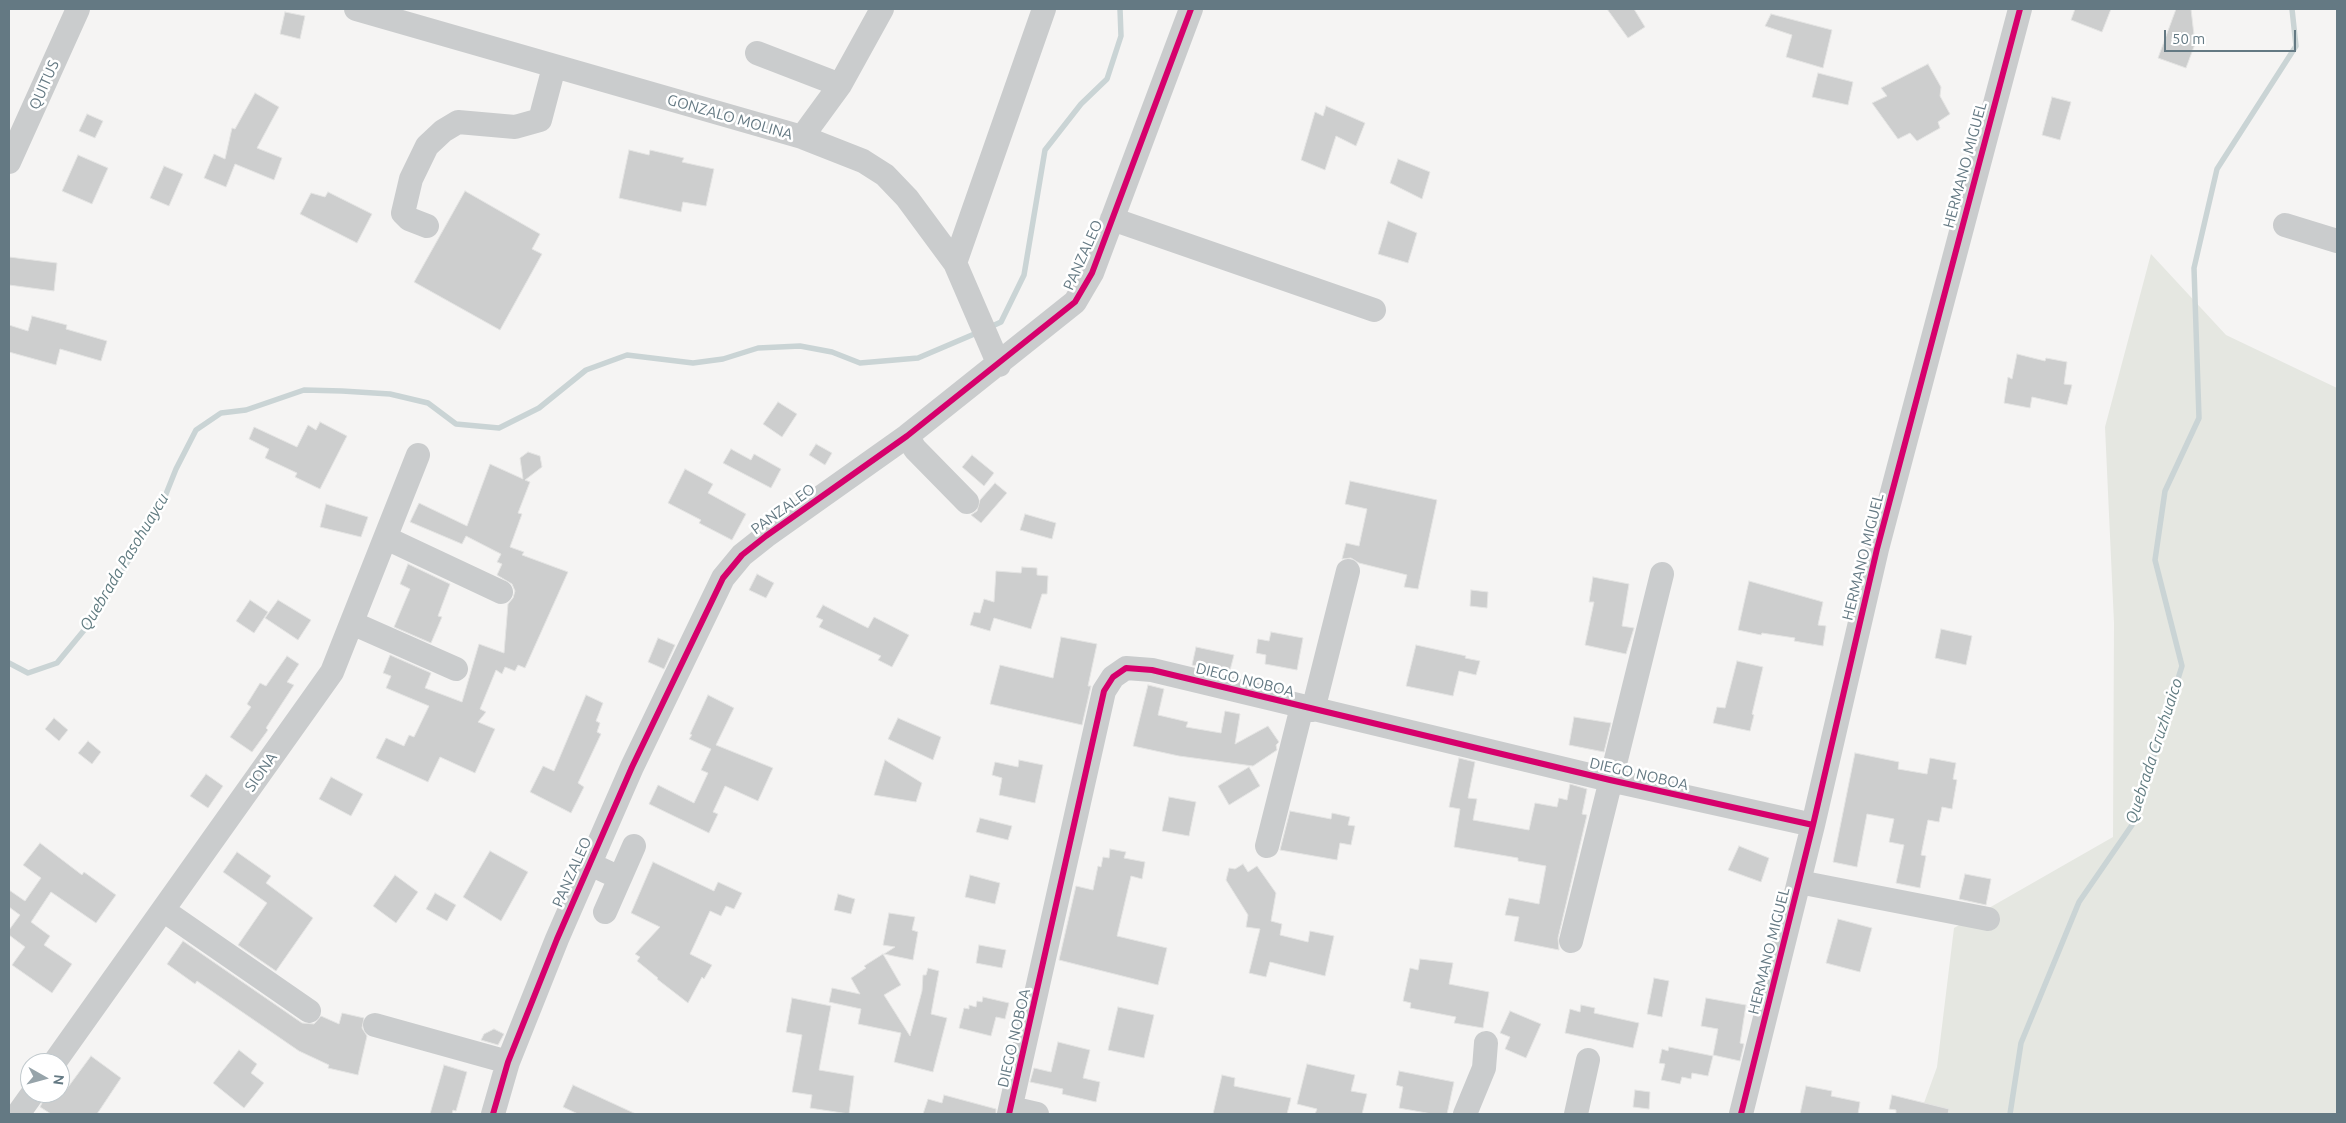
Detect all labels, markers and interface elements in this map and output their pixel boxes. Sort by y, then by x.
scale bar [2166,20,2298,52]
text: 50 m [2172,30,2205,47]
street label: QUITUS [25,58,63,112]
street label: GONZALO MOLINA [665,90,795,144]
street label: HERMANO MIGUEL [1939,100,1991,230]
street label: PANZALEO [1060,217,1106,293]
street label: PANZALEO [747,480,819,538]
water label: Quebrada Pasohuaycu [75,490,173,634]
street label: HERMANO MIGUEL [1839,492,1887,622]
street label: DIEGO NOBOA [1194,659,1296,701]
water label: Quebrada Cruzhuaico [2121,676,2187,826]
street label: SIONA [241,749,281,795]
street label: DIEGO NOBOA [1588,754,1690,794]
street label: PANZALEO [549,834,595,910]
street label: HERMANO MIGUEL [1745,886,1793,1016]
street label: DIEGO NOBOA [994,987,1034,1089]
north arrow [20,1053,70,1103]
text: N [50,1074,67,1086]

